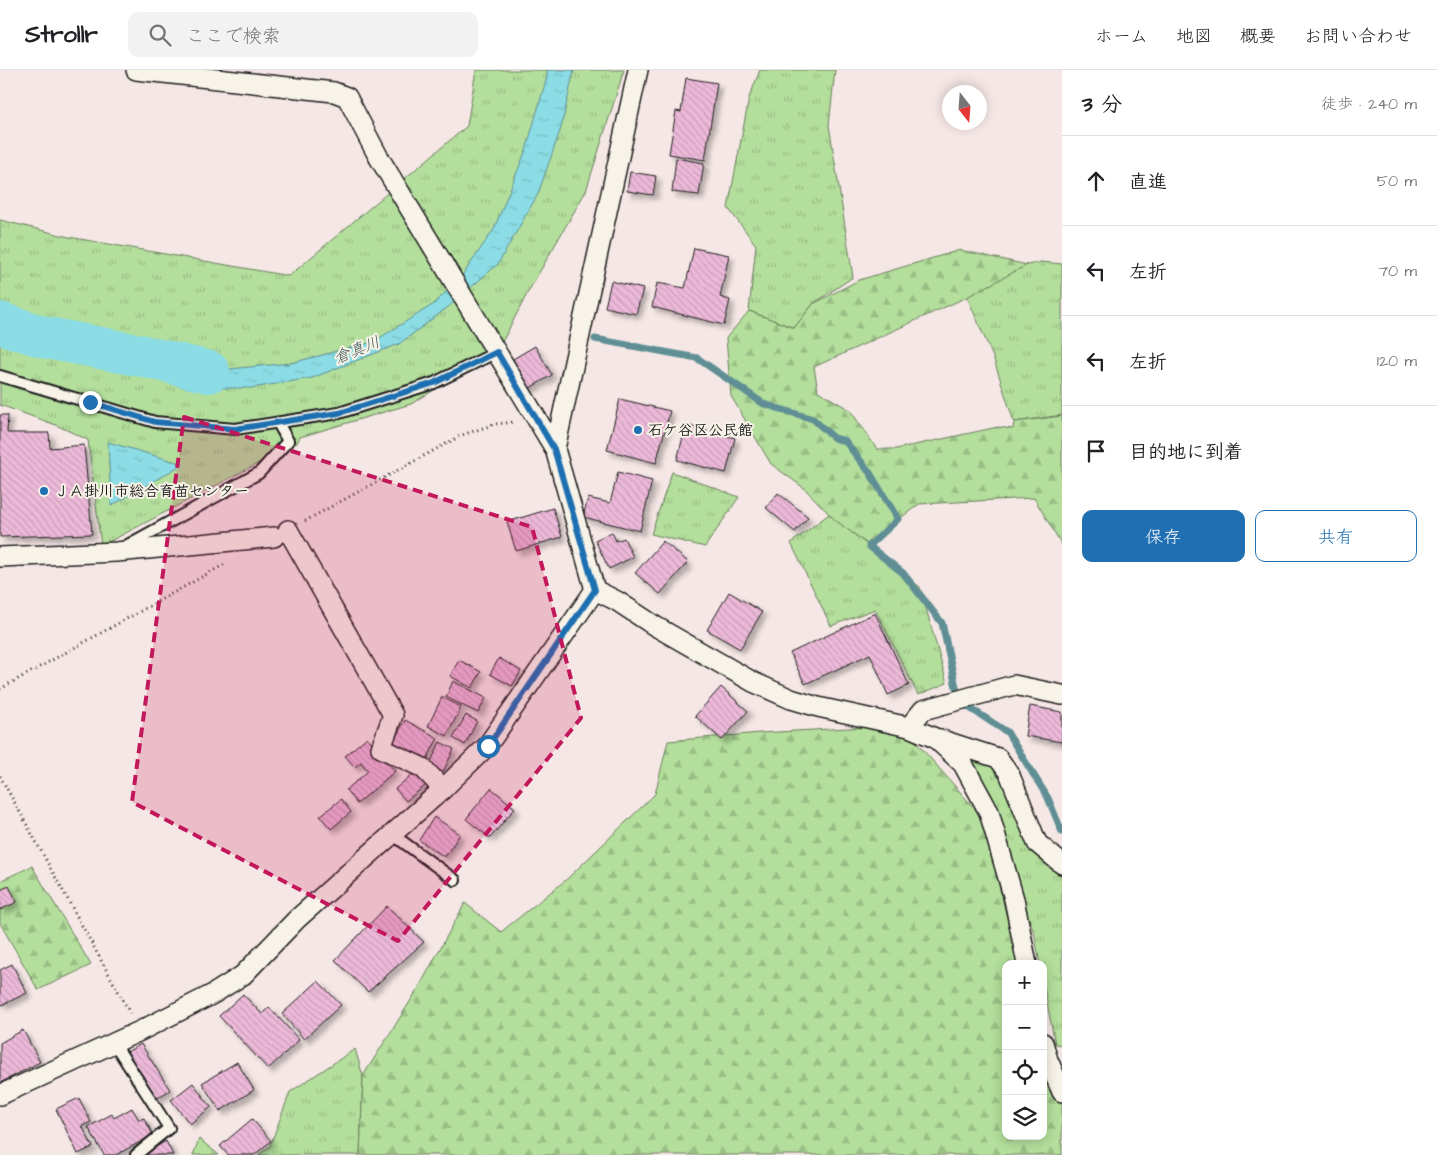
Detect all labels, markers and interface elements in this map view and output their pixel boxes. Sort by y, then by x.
search box [128,12,478,57]
text: Strollr [25,18,98,52]
icon: search [146,21,174,49]
text: ここで検索 [186,23,281,50]
text: ホーム [1095,24,1148,49]
text: 地図 [1176,24,1212,49]
text: 概要 [1240,24,1276,49]
text: お問い合わせ [1304,24,1412,49]
north arrow [942,85,987,130]
text: 3 分 [1082,90,1122,119]
text: 徒歩 · 240 m [1321,93,1417,115]
icon: ahead [1082,167,1110,195]
text: 直進 [1129,169,1167,196]
text: 50 m [1377,170,1417,192]
icon: left [1082,257,1110,285]
text: 左折 [1129,259,1167,286]
text: 70 m [1378,260,1417,282]
water label: 倉真川 [331,331,383,369]
icon: left [1082,347,1110,375]
text: 左折 [1129,349,1167,376]
text: 120 m [1377,350,1417,372]
route end [79,391,102,414]
place label: 石ケ谷区公民館 [648,420,753,441]
marker: 石ケ谷区公民館 [632,424,644,436]
icon: arrive [1082,437,1110,465]
text: 目的地に到着 [1129,439,1243,466]
place label: ＪＡ掛川市総合育苗センター [54,481,249,502]
marker: ＪＡ掛川市総合育苗センター [38,485,50,497]
button: 保存 [1082,510,1245,562]
button: 共有 [1255,510,1417,562]
route start [477,735,500,758]
map controls [1002,960,1047,1140]
button: + [1002,960,1047,1005]
button: − [1002,1005,1047,1050]
button: locate [1002,1050,1047,1095]
button: layers [1002,1095,1047,1140]

